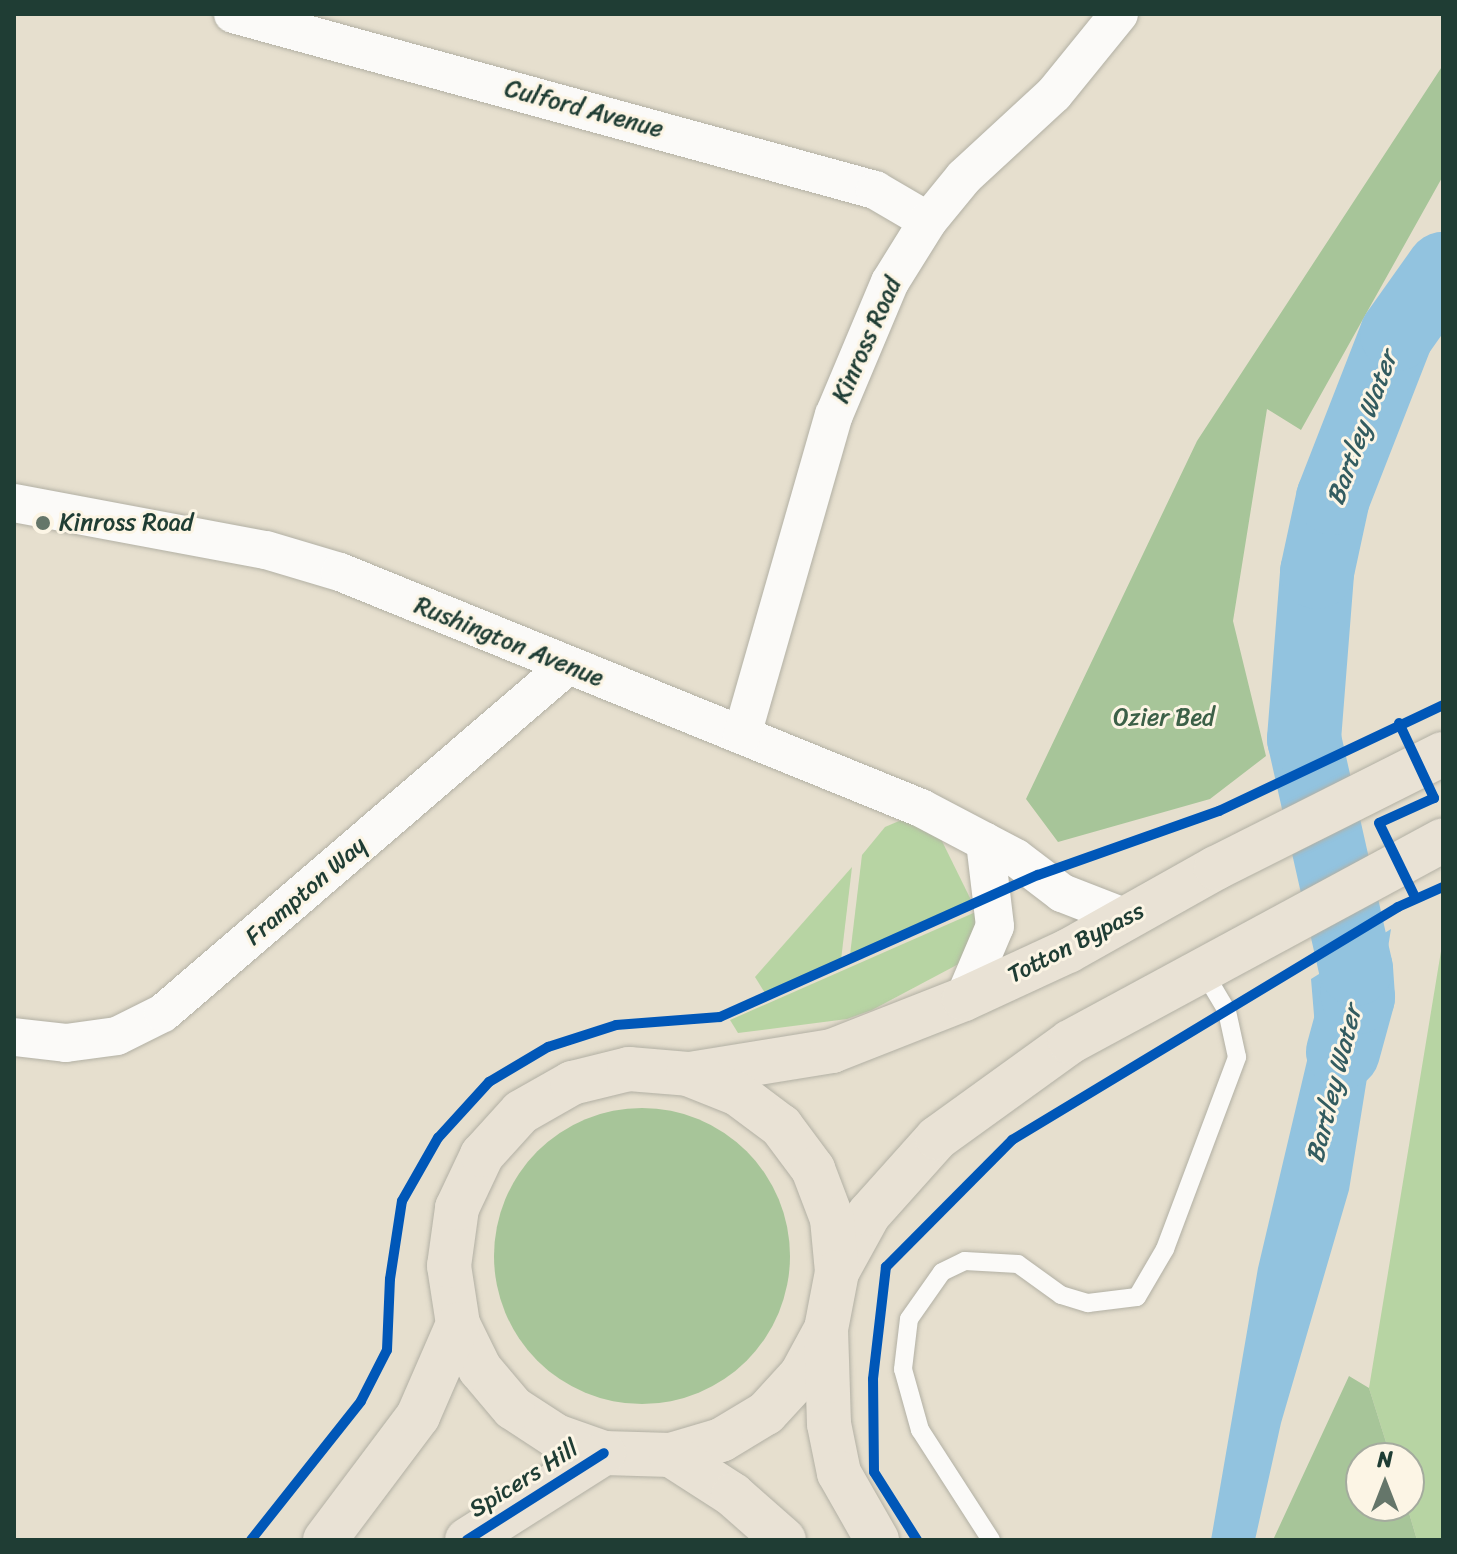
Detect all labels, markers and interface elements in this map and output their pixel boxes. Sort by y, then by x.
street label: Culford Avenue [502,74,666,144]
street label: Kinross Road [826,273,908,407]
water label: Bartley Water [1320,347,1404,509]
place label: Kinross Road [59,509,194,537]
marker: Kinross Road [34,514,52,532]
street label: Rushington Avenue [410,591,608,693]
park label: Ozier Bed [1113,704,1215,732]
street label: Frampton Way [240,831,372,951]
street label: Totton Bypass [1004,897,1148,989]
water label: Bartley Water [1299,1002,1369,1166]
street label: Spicers Hill [464,1434,584,1524]
text: N [1377,1440,1393,1479]
north arrow [1345,1442,1425,1522]

